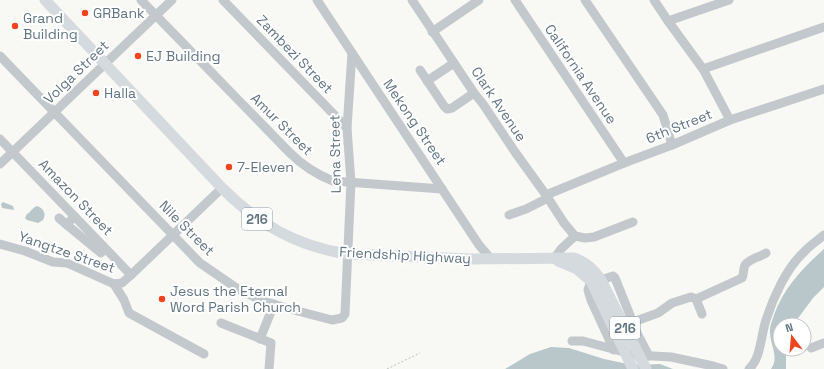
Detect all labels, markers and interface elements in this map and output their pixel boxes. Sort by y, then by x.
place label: GRBank [93,4,145,22]
marker: GRBank [80,8,90,18]
place label: Grand Building [23,9,78,43]
street label: Zambezi Street [253,11,337,97]
marker: Grand Building [10,21,20,31]
street label: California Avenue [541,21,621,127]
street label: Volga Street [40,36,112,108]
place label: EJ Building [146,47,221,65]
marker: EJ Building [133,51,143,61]
street label: Clark Avenue [467,63,531,145]
street label: Mekong Street [380,75,450,169]
place label: Halla [104,84,136,102]
marker: Halla [91,88,101,98]
street label: Amur Street [247,89,317,159]
street label: 6th Street [643,105,715,147]
street label: Lena Street [325,114,345,194]
street label: Amazon Street [35,155,117,239]
place label: 7-Eleven [237,158,294,176]
marker: 7-Eleven [224,162,234,172]
street label: Nile Street [156,197,218,259]
road number: 216 [242,208,272,230]
street label: Yangtze Street [16,227,118,277]
street label: Friendship Highway [339,243,471,267]
place label: Jesus the Eternal Word Parish Church [170,282,301,316]
marker: Jesus the Eternal Word Parish Church [157,294,167,304]
road number: 216 [610,317,640,339]
north arrow [772,317,812,357]
text: N [784,320,795,335]

